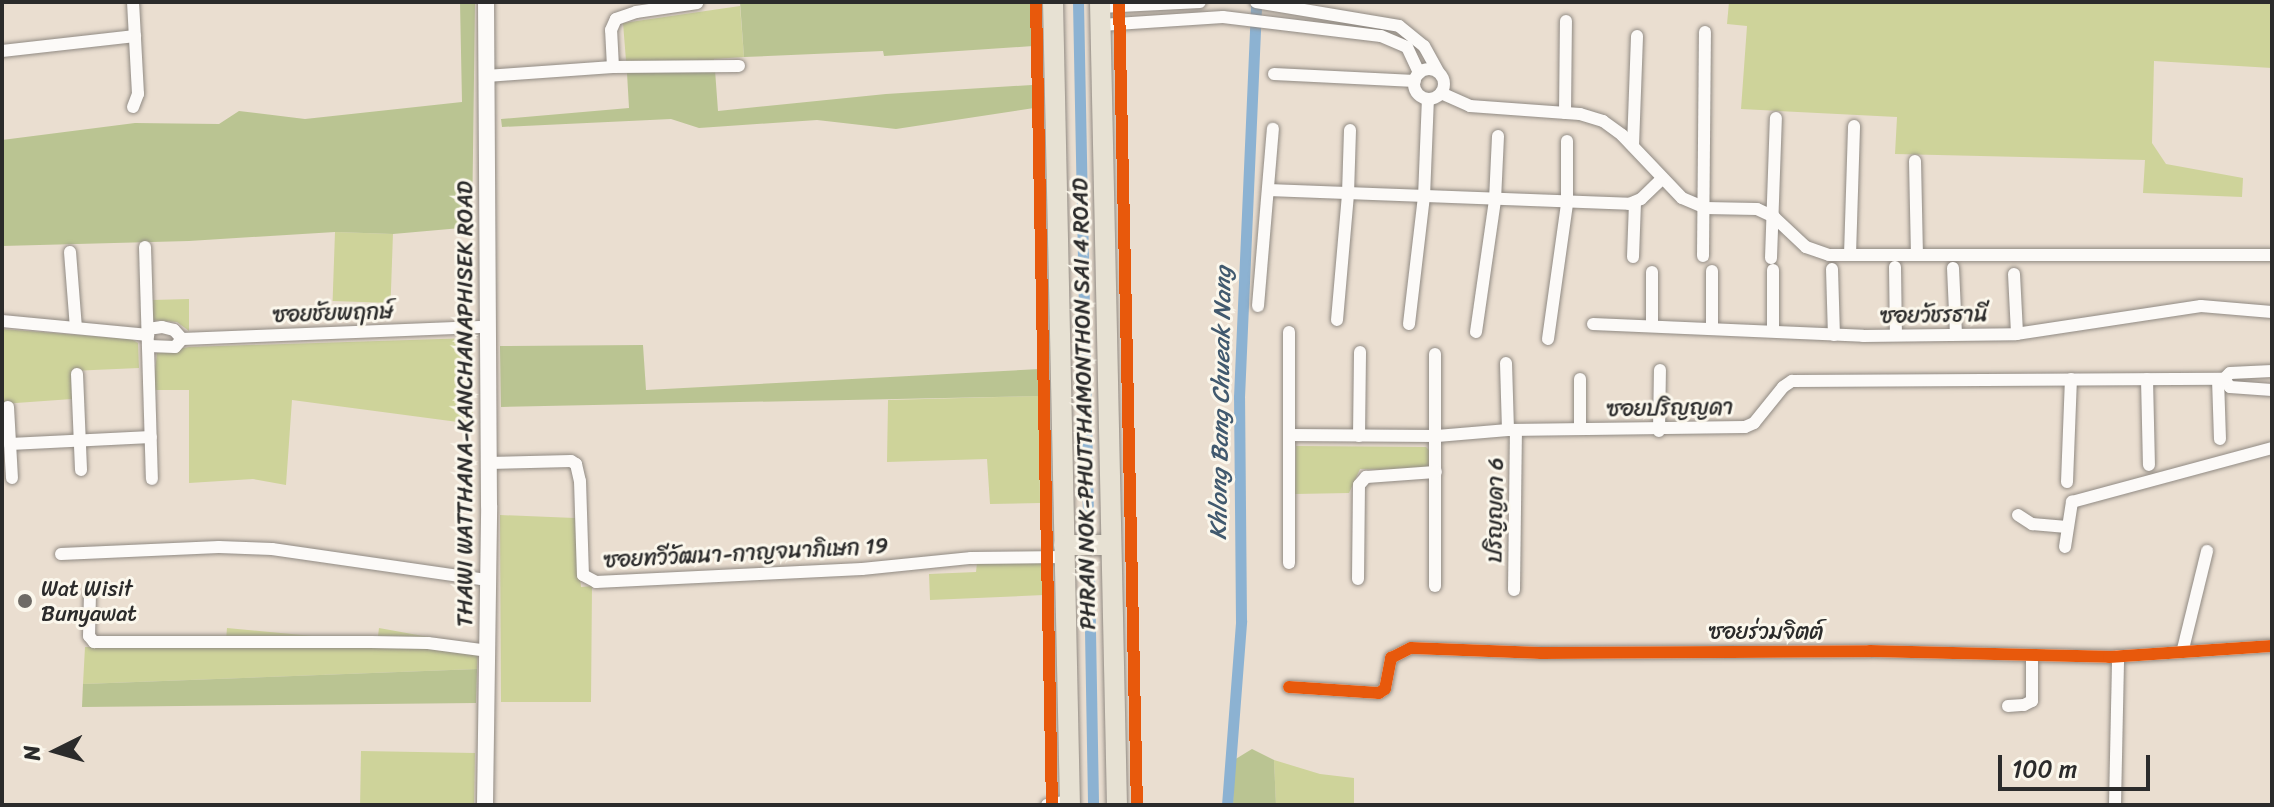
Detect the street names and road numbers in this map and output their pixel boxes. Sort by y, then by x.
street label: PHRAN NOK-PHUTTHAMONTHON SAI 4 ROAD [1067,177,1101,631]
street label: THAWI WATTHANA-KANCHANAPHISEK ROAD [452,180,478,628]
street label: ซอยชัยพฤกษ์ [272,298,394,328]
street label: ซอยวัชรธานี [1880,301,1988,329]
street label: ซอยปริญญดา [1606,394,1734,422]
street label: ปริญญดา 6 [1481,457,1509,563]
street label: ซอยทวีวัฒนา-กาญจนาภิเษก 19 [603,532,889,574]
street label: ซอยร่วมจิตต์ [1709,619,1823,645]

